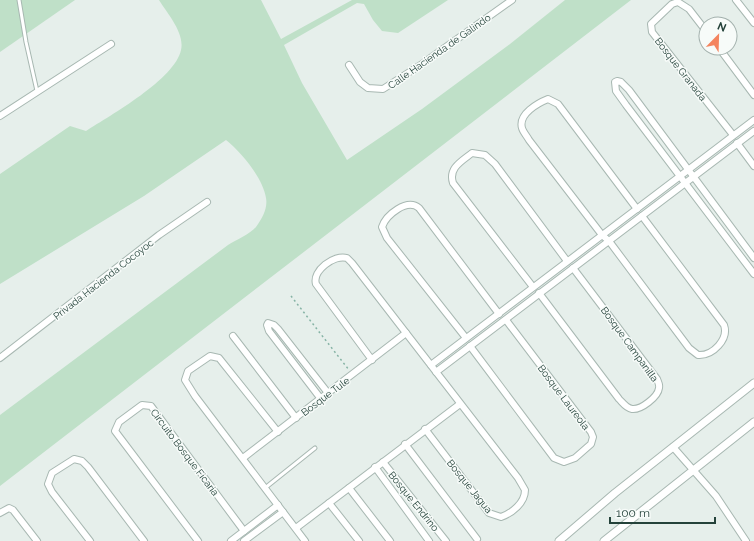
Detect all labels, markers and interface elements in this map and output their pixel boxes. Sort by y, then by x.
street label: Calle Hacienda de Galindo [386,12,493,91]
north arrow [698,16,738,56]
text: N [715,20,728,35]
street label: Bosque Granada [653,36,709,103]
street label: Privada Hacienda Cocoyoc [51,237,156,322]
street label: Bosque Campanilla [599,305,660,384]
street label: Bosque Laureola [536,363,592,432]
street label: Bosque Tule [299,375,352,418]
street label: Circuito Bosque Ficaria [148,407,221,498]
street label: Bosque Jagua [445,457,494,515]
street label: Bosque Endrino [386,469,441,533]
scale bar [610,499,715,525]
text: 100 m [616,506,650,520]

